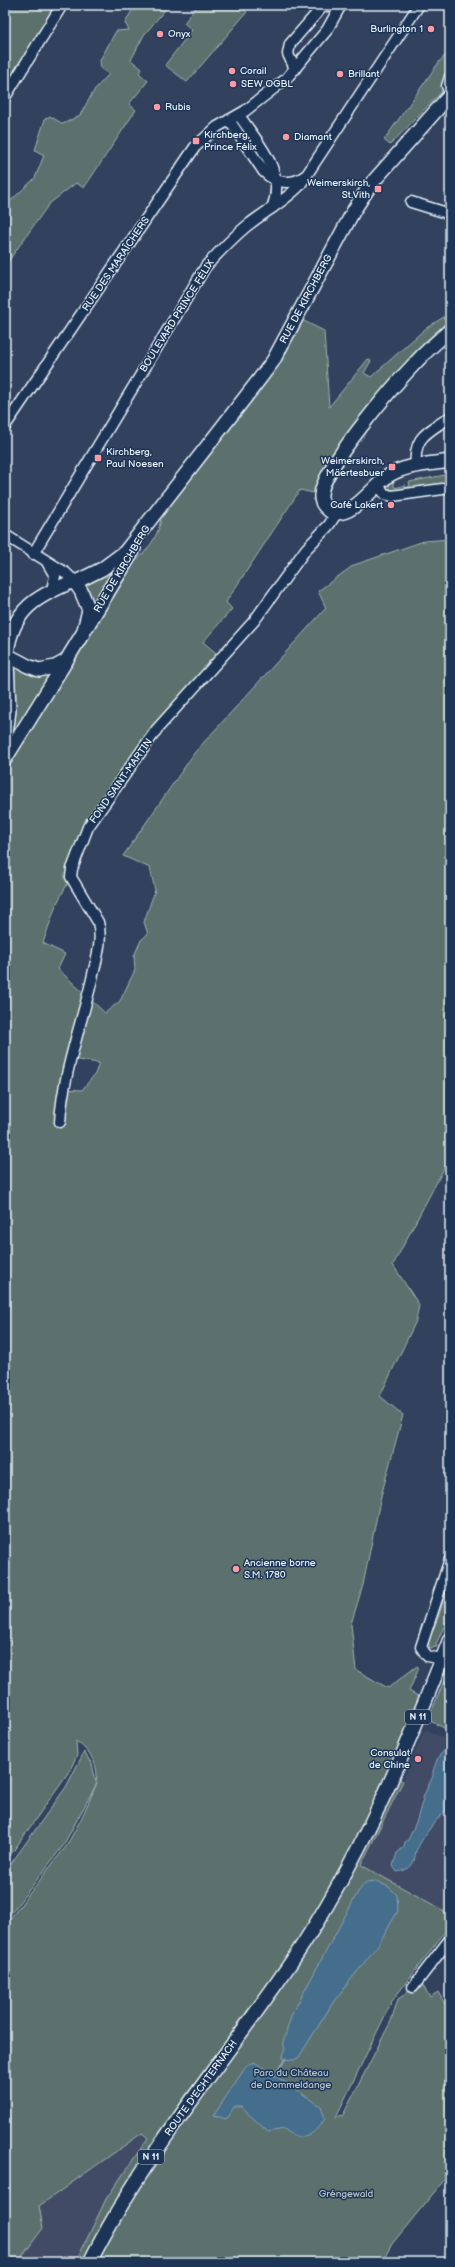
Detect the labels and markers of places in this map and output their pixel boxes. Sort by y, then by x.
place label: Burlington 1 [370,23,423,35]
marker: Burlington 1 [426,24,436,34]
place label: Onyx [168,28,191,40]
marker: Onyx [155,29,165,39]
place label: Corail [240,65,266,77]
marker: Corail [227,66,237,76]
place label: Brillant [348,68,380,80]
marker: Brillant [335,69,345,79]
place label: SEW OGBL [241,78,293,90]
marker: SEW OGBL [228,79,238,89]
place label: Rubis [165,101,191,113]
marker: Rubis [152,102,162,112]
place label: Kirchberg, Prince Félix [204,129,257,153]
place label: Diamant [294,131,332,143]
marker: Diamant [281,132,291,142]
marker: Kirchberg, Prince Félix [191,136,201,146]
place label: Weimerskirch, St.Vith [307,177,370,201]
marker: Weimerskirch, St.Vith [373,184,383,194]
place label: Kirchberg, Paul Noesen [106,446,164,470]
marker: Kirchberg, Paul Noesen [93,453,103,463]
place label: Weimerskirch, Mäertesbuer [321,455,384,479]
marker: Weimerskirch, Mäertesbuer [387,462,397,472]
place label: Café Lakert [330,499,383,511]
marker: Café Lakert [386,500,396,510]
place label: Ancienne borne S.M. 1780 [244,1557,316,1581]
marker: Ancienne borne S.M. 1780 [231,1564,241,1574]
place label: Consulat de Chine [369,1747,410,1771]
marker: Consulat de Chine [413,1754,423,1764]

